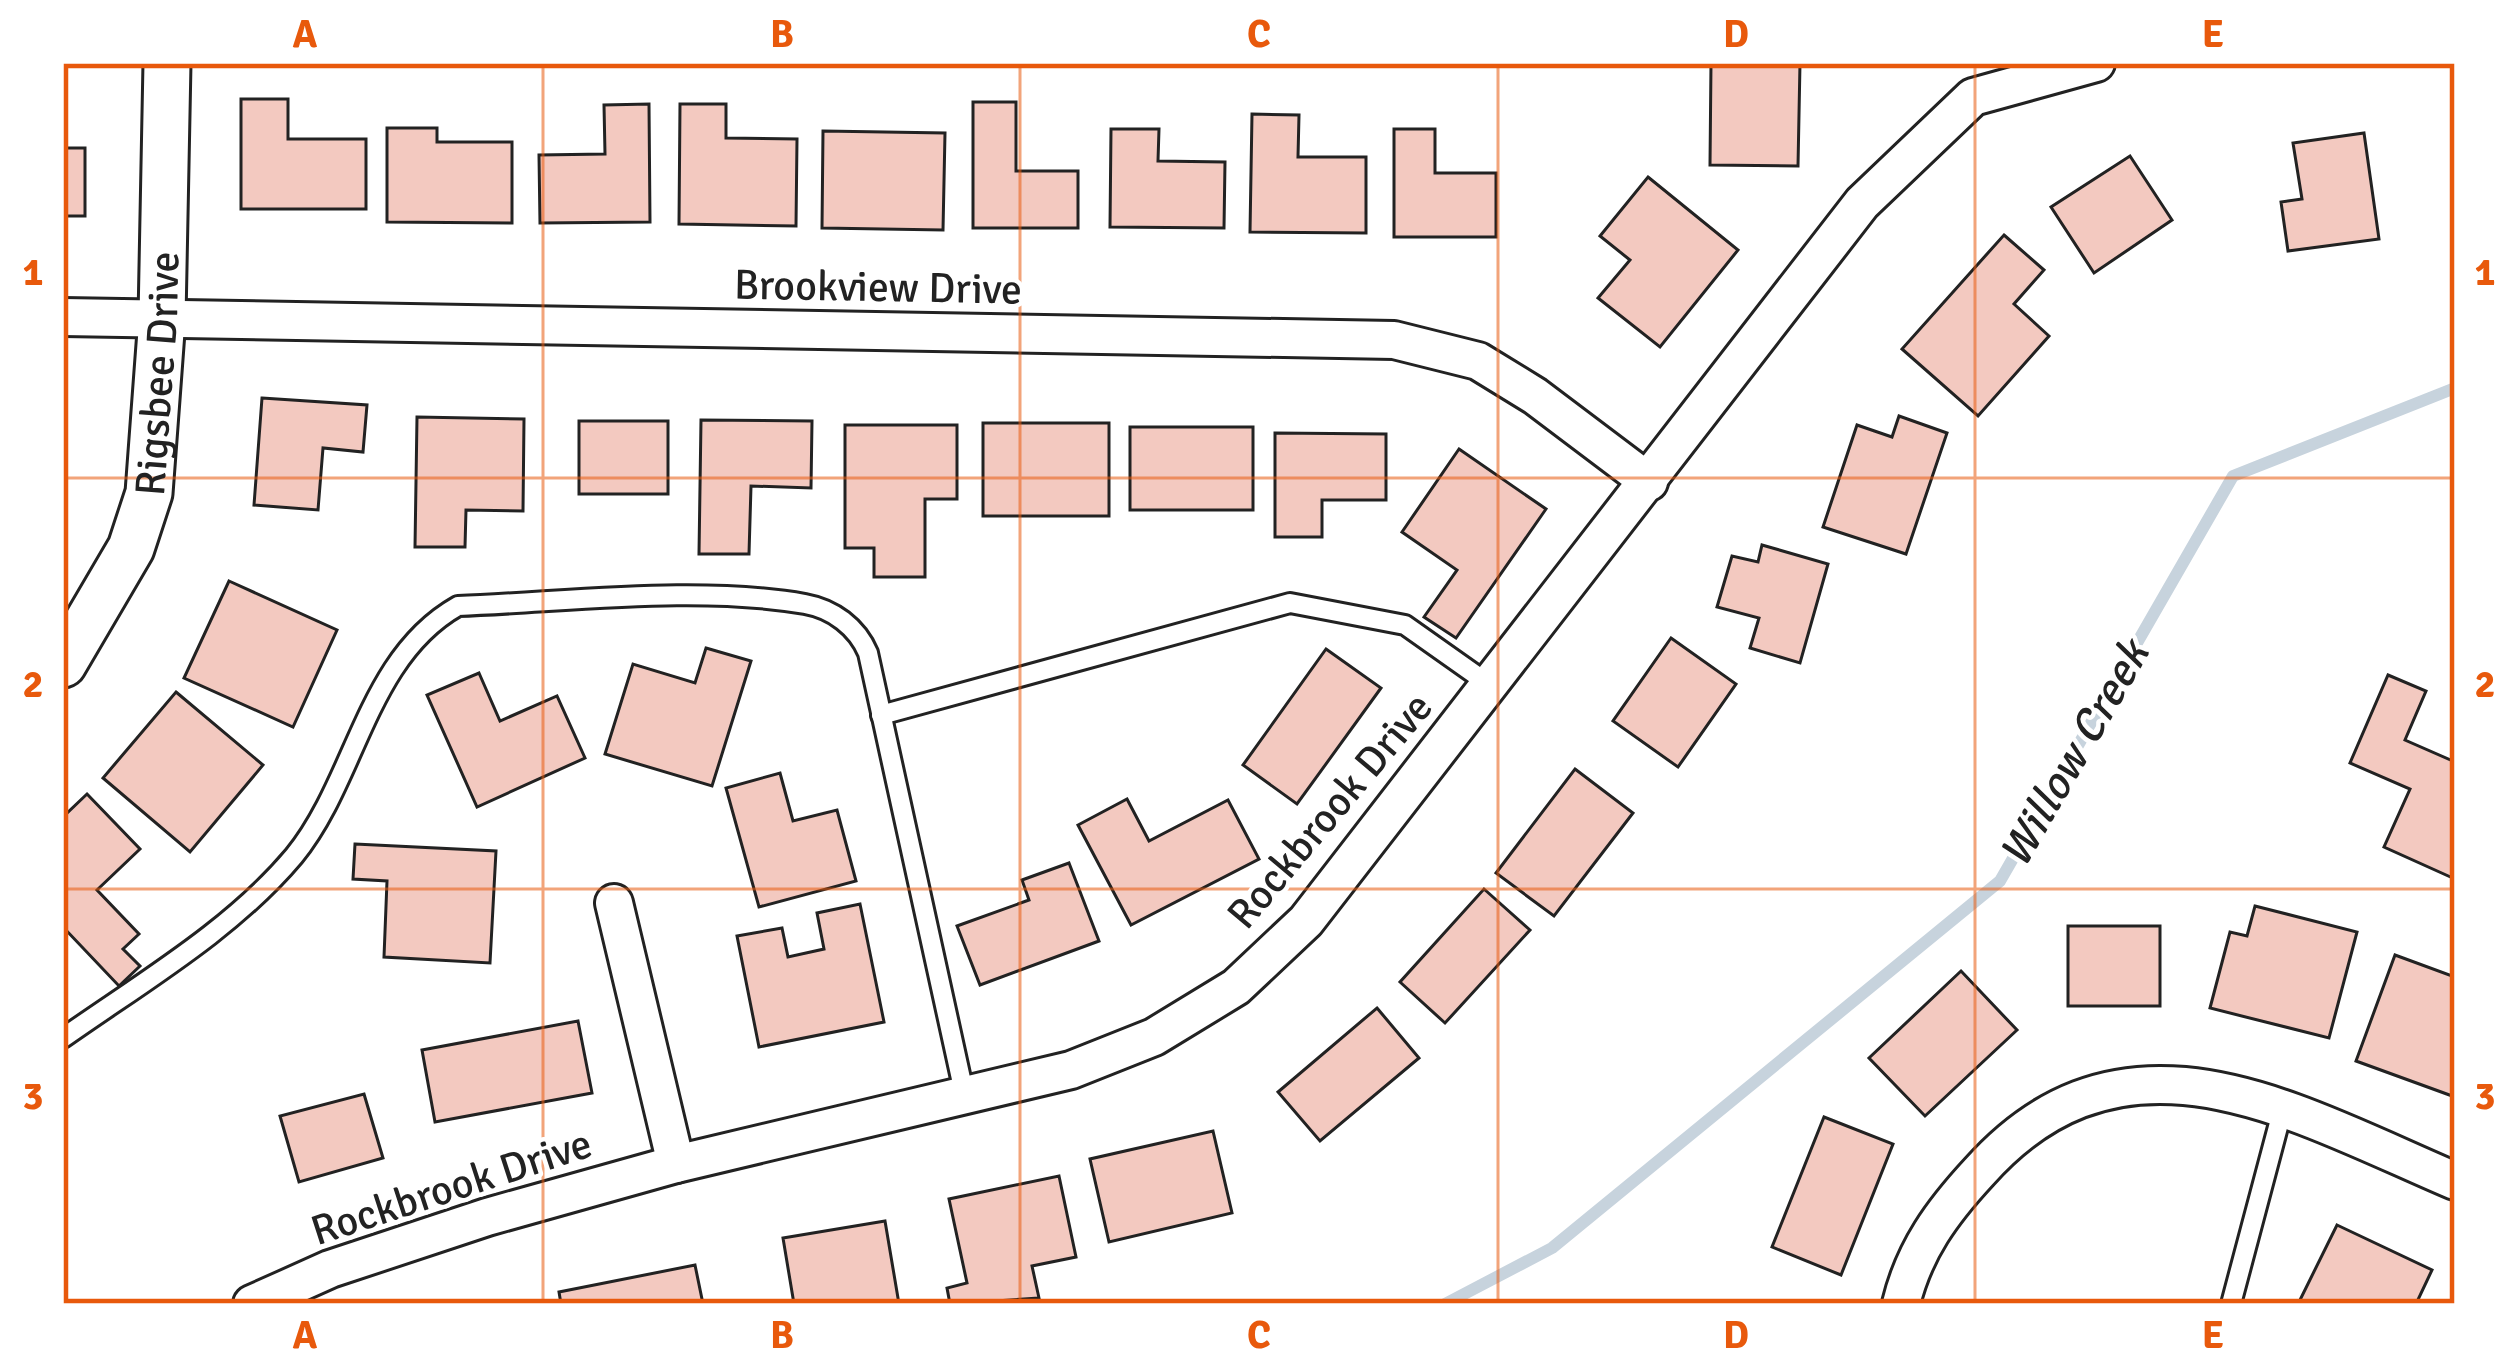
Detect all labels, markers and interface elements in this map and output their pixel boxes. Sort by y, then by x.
text: A [293,10,318,58]
text: B [770,10,794,58]
text: C [1247,10,1271,58]
text: D [1723,10,1749,58]
text: E [2202,10,2224,58]
text: 1 [22,248,44,296]
text: 1 [2474,248,2496,296]
street label: Rigsbee Drive [125,251,190,498]
street label: Brookview Drive [733,259,1022,316]
water label: Willow Creek [1988,628,2163,877]
text: 2 [22,660,44,708]
text: 2 [2474,660,2496,708]
street label: Rockbrook Drive [1217,683,1444,939]
text: 3 [22,1072,44,1120]
text: 3 [2474,1072,2496,1120]
street label: Rockbrook Drive [305,1118,598,1257]
text: A [293,1311,318,1359]
text: B [770,1311,794,1359]
text: C [1247,1311,1271,1359]
text: D [1723,1311,1749,1359]
text: E [2202,1311,2224,1359]

